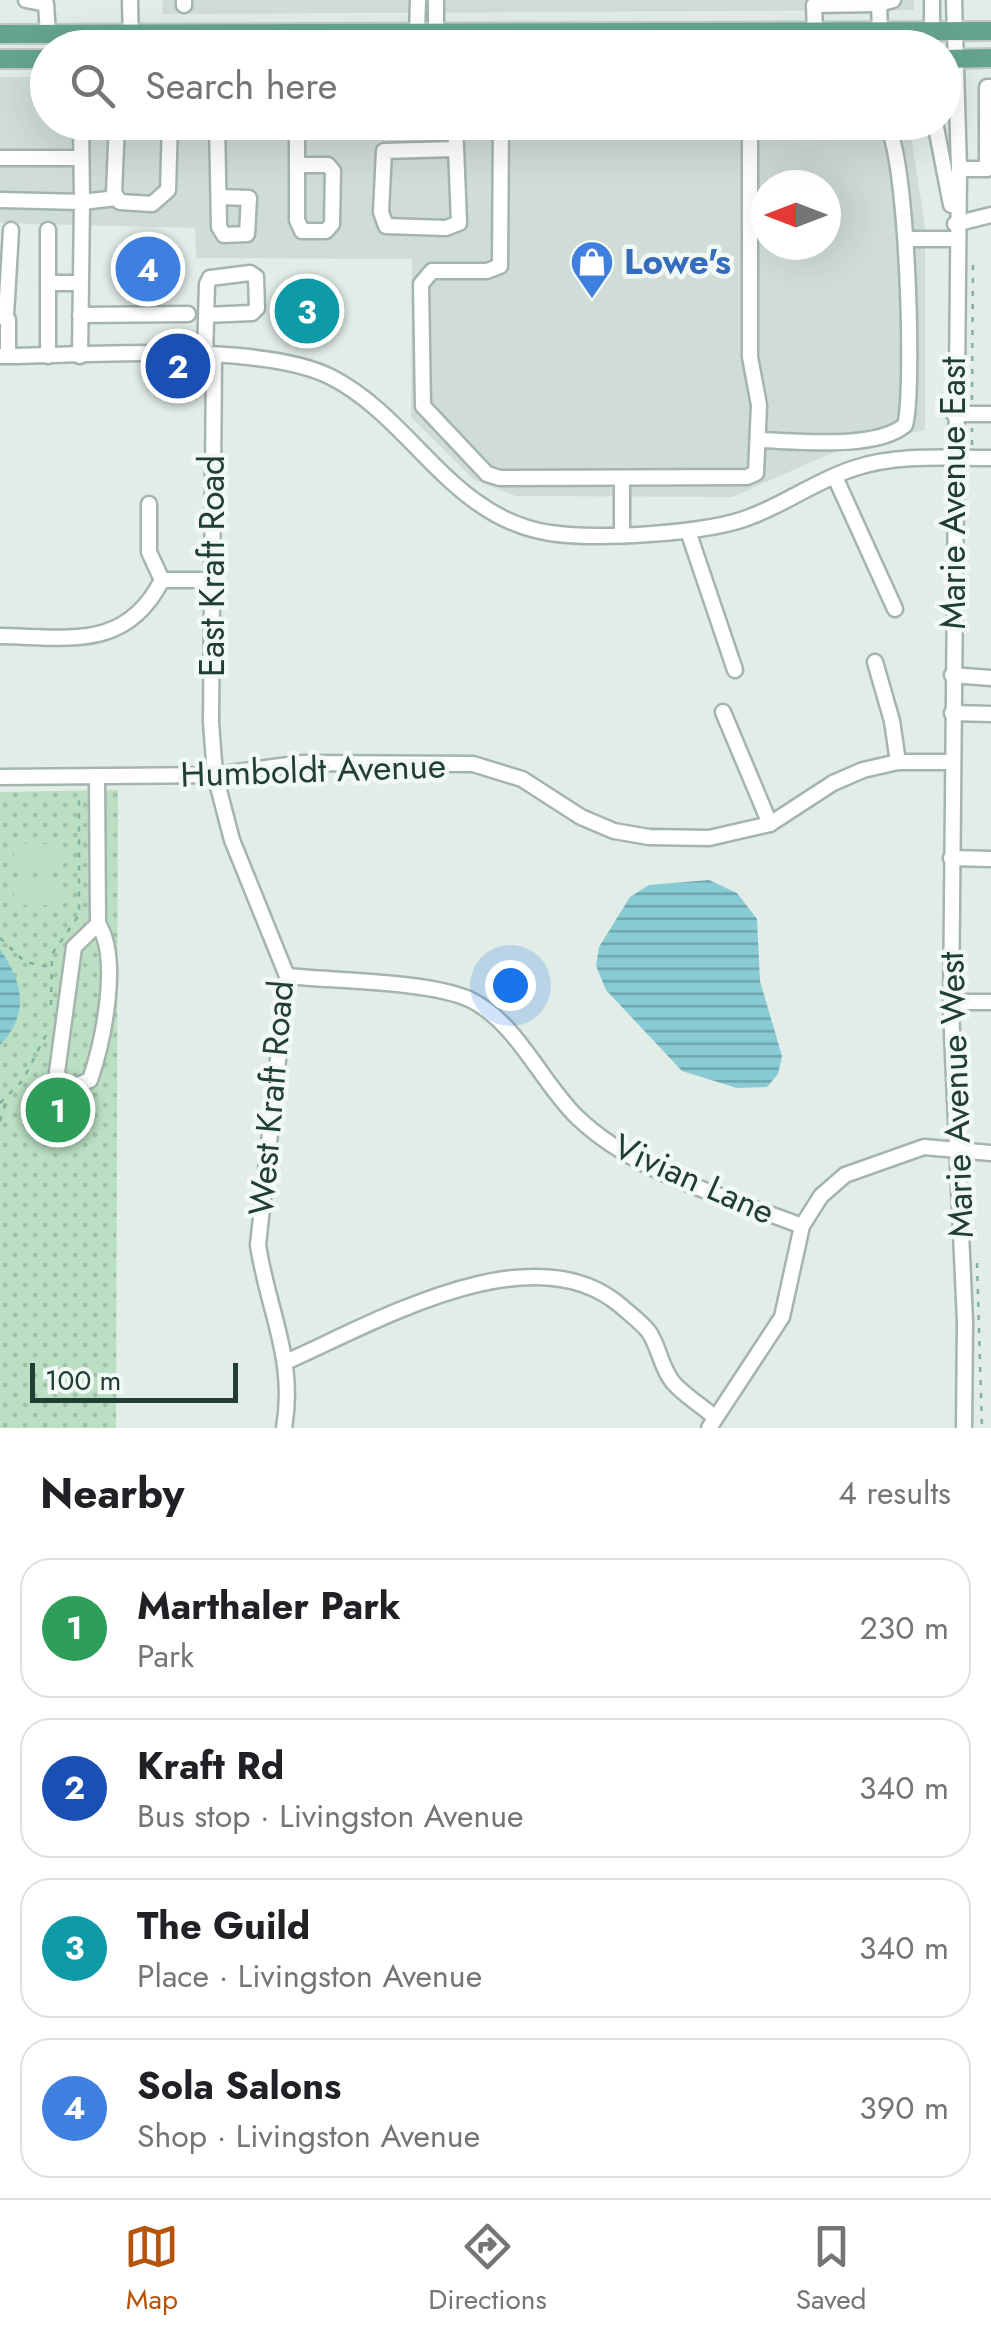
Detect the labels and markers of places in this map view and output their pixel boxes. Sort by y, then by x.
pin: 4 [116,232,180,306]
place label: Lowe's [624,237,731,287]
shop icon: Lowe's [569,239,615,300]
pin: 3 [274,274,340,348]
pin: 2 [146,328,210,404]
pin: 1 [26,1072,90,1148]

